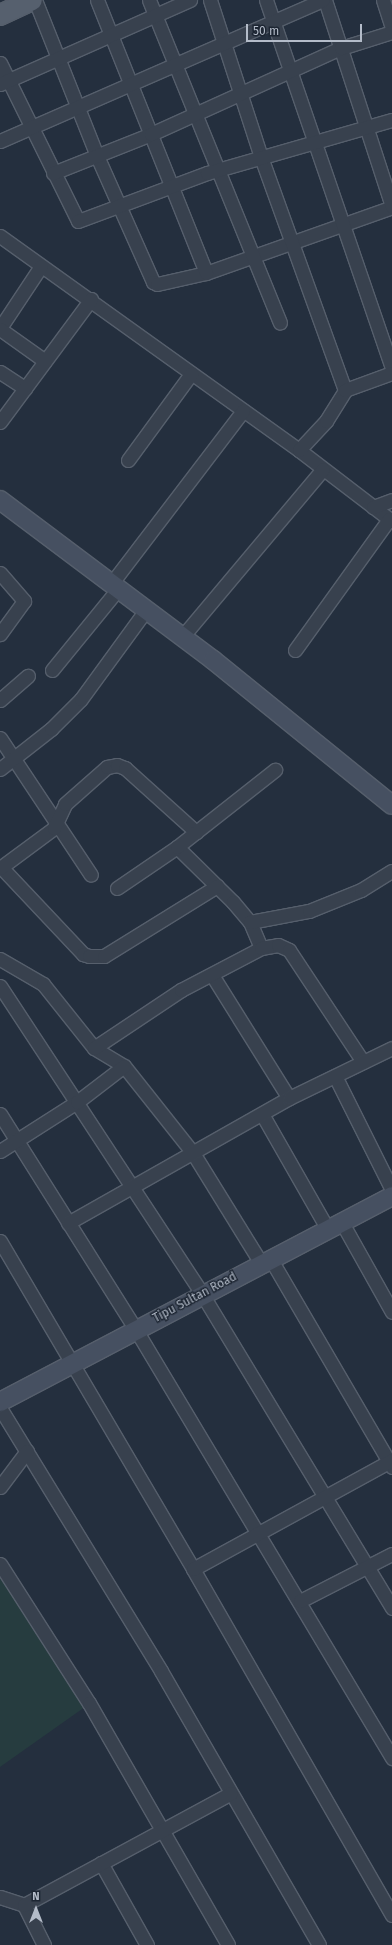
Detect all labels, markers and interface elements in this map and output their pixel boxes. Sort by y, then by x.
scale bar [248,16,364,42]
text: 50 m [253,24,279,38]
street label: Tipu Sultan Road [151,1270,239,1326]
north arrow [16,1889,56,1929]
text: N [32,1890,40,1903]

